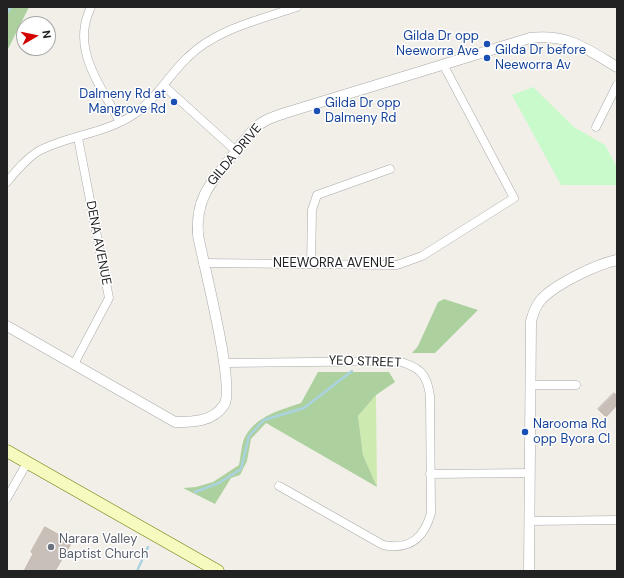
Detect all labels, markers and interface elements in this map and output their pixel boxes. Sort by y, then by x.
north arrow [16,16,56,56]
text: N [39,29,54,39]
place label: Gilda Dr opp Neeworra Ave [396,29,479,60]
marker: Gilda Dr opp Neeworra Ave [482,39,492,49]
place label: Gilda Dr before Neeworra Av [495,43,586,74]
marker: Gilda Dr before Neeworra Av [482,53,492,63]
place label: Dalmeny Rd at Mangrove Rd [79,87,166,118]
place label: Gilda Dr opp Dalmeny Rd [325,96,401,127]
marker: Dalmeny Rd at Mangrove Rd [169,97,179,107]
marker: Gilda Dr opp Dalmeny Rd [312,106,322,116]
street label: GILDA DRIVE [205,121,265,189]
street label: DENA AVENUE [82,199,114,287]
street label: NEEWORRA AVENUE [273,256,395,272]
street label: YEO STREET [328,353,402,371]
place label: Narooma Rd opp Byora Cl [533,417,610,448]
marker: Narooma Rd opp Byora Cl [520,427,530,437]
place label: Narara Valley Baptist Church [59,532,149,563]
marker: Narara Valley Baptist Church [46,542,56,552]

